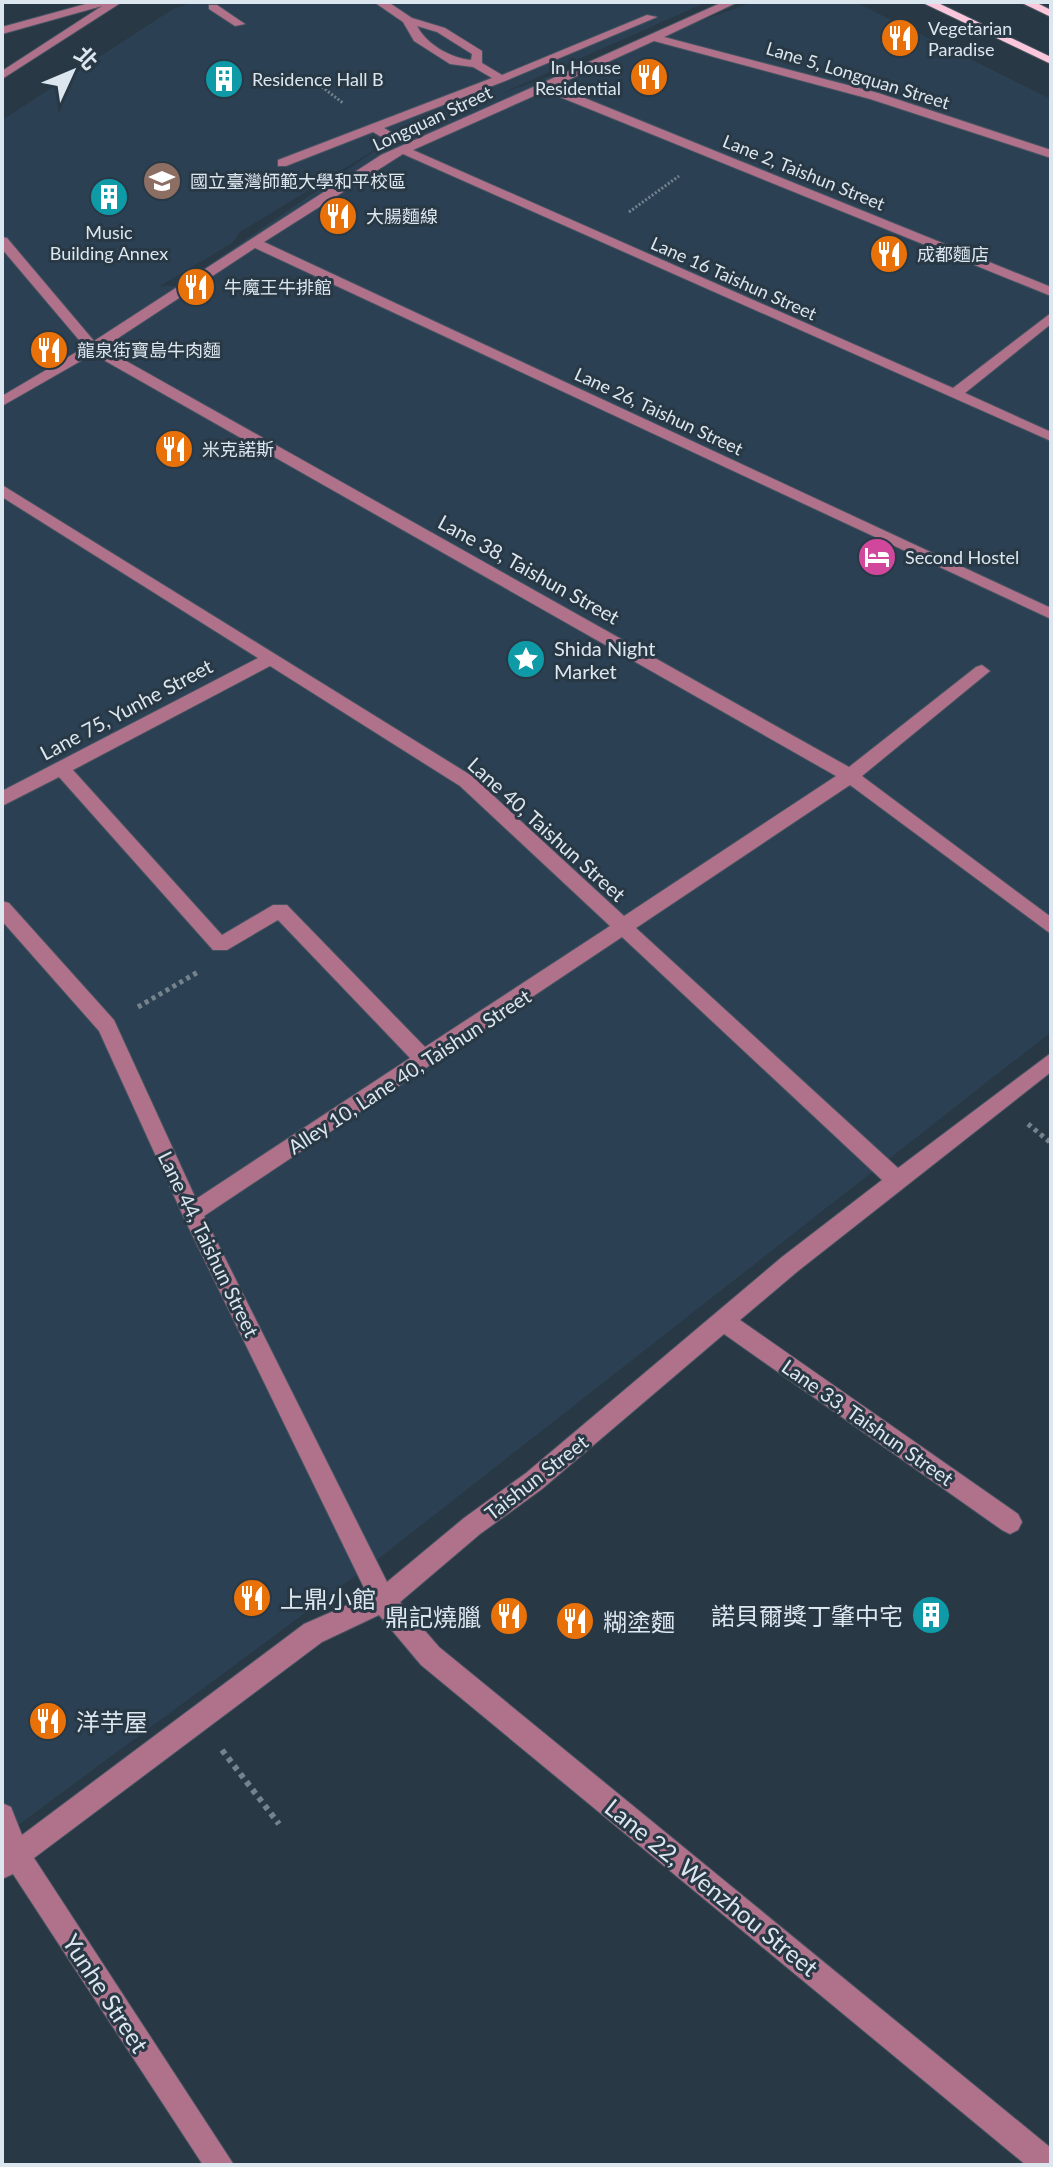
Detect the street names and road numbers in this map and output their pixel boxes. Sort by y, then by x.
street label: Lane 5, Longquan Street [764,37,953,114]
street label: Longquan Street [369,81,496,155]
street label: Lane 2, Taishun Street [720,129,889,215]
street label: Lane 16 Taishun Street [648,232,821,325]
street label: Lane 26, Taishun Street [571,362,747,460]
street label: Lane 38, Taishun Street [434,509,624,629]
street label: Lane 75, Yunhe Street [36,653,216,765]
street label: Lane 40, Taishun Street [463,752,631,906]
street label: Alley 10, Lane 40, Taishun Street [283,983,535,1159]
street label: Lane 44, Taishun Street [154,1147,264,1341]
street label: Lane 33, Taishun Street [778,1354,958,1490]
street label: Taishun Street [480,1429,592,1525]
street label: Lane 22, Wenzhou Street [600,1792,825,1982]
street label: Yunhe Street [57,1928,155,2058]

